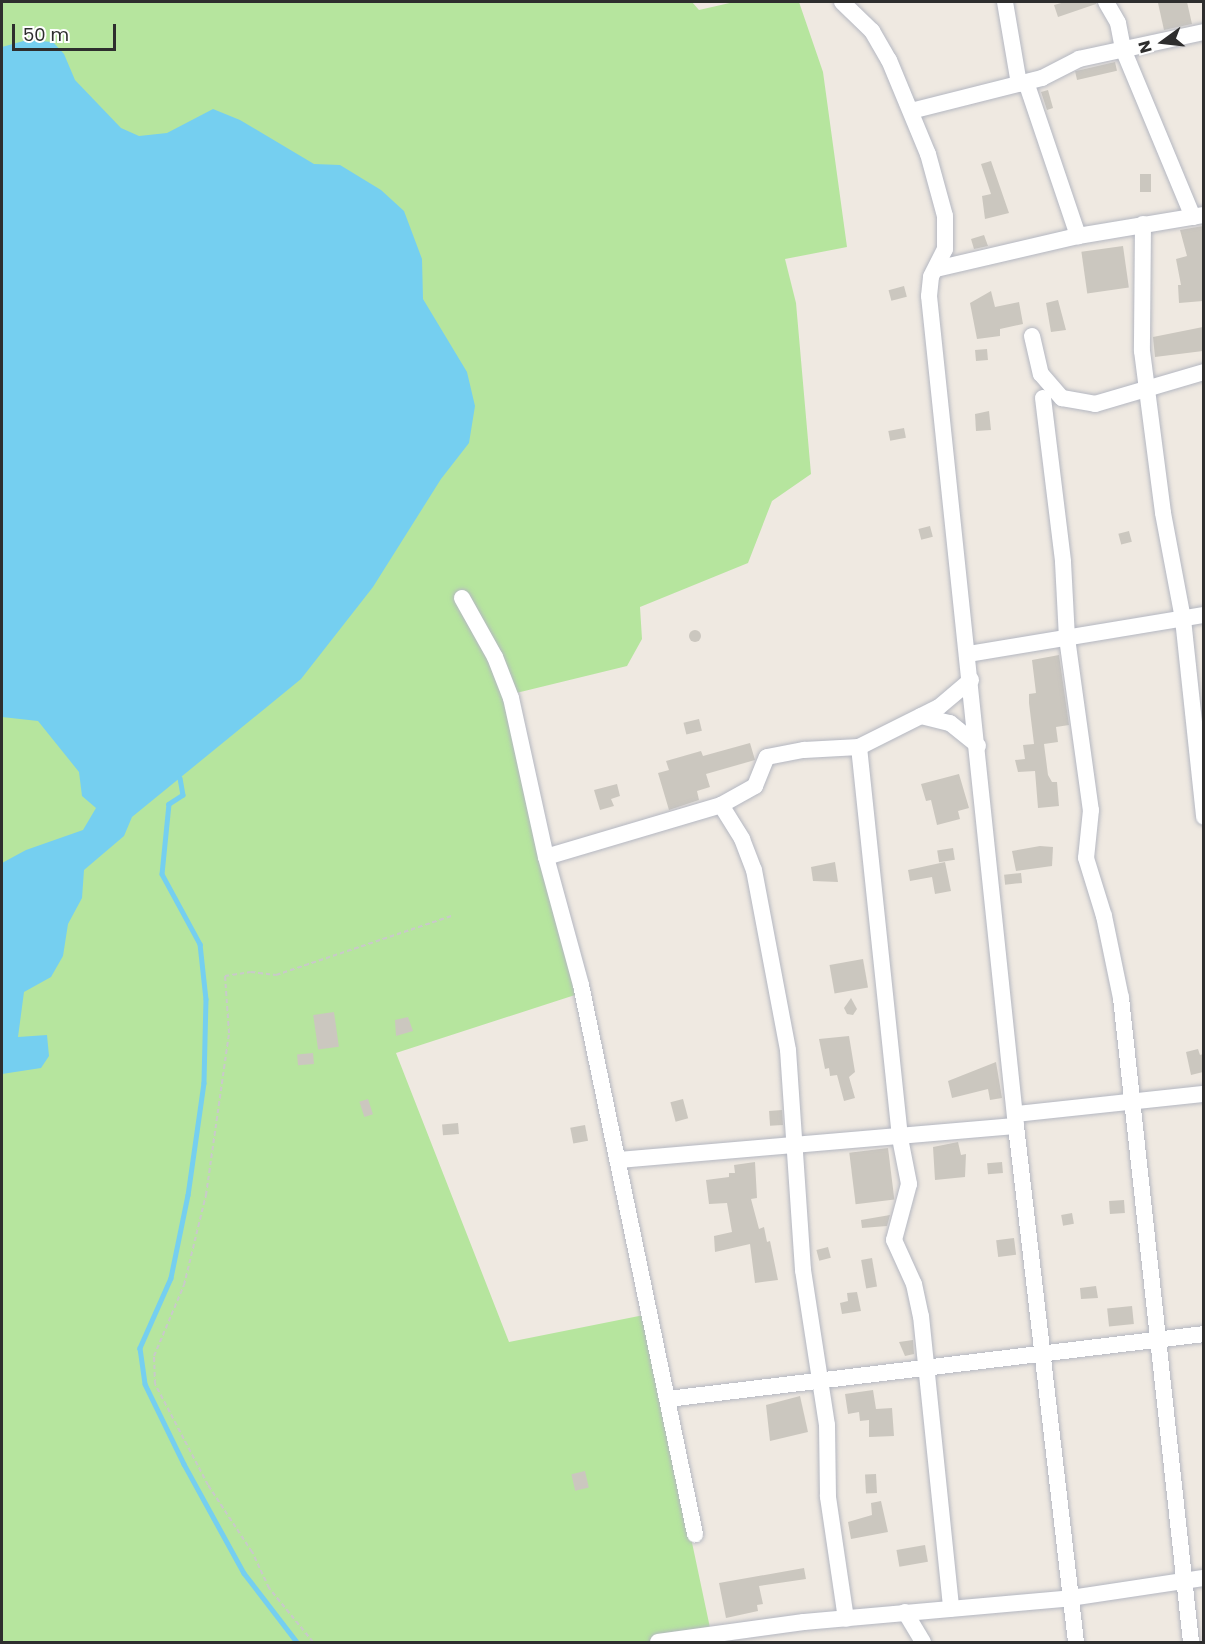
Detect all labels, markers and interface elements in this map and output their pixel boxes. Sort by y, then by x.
scale bar [15,12,118,50]
north arrow [1133,12,1193,72]
text: 50 m [23,22,69,47]
text: N [1132,38,1158,56]

